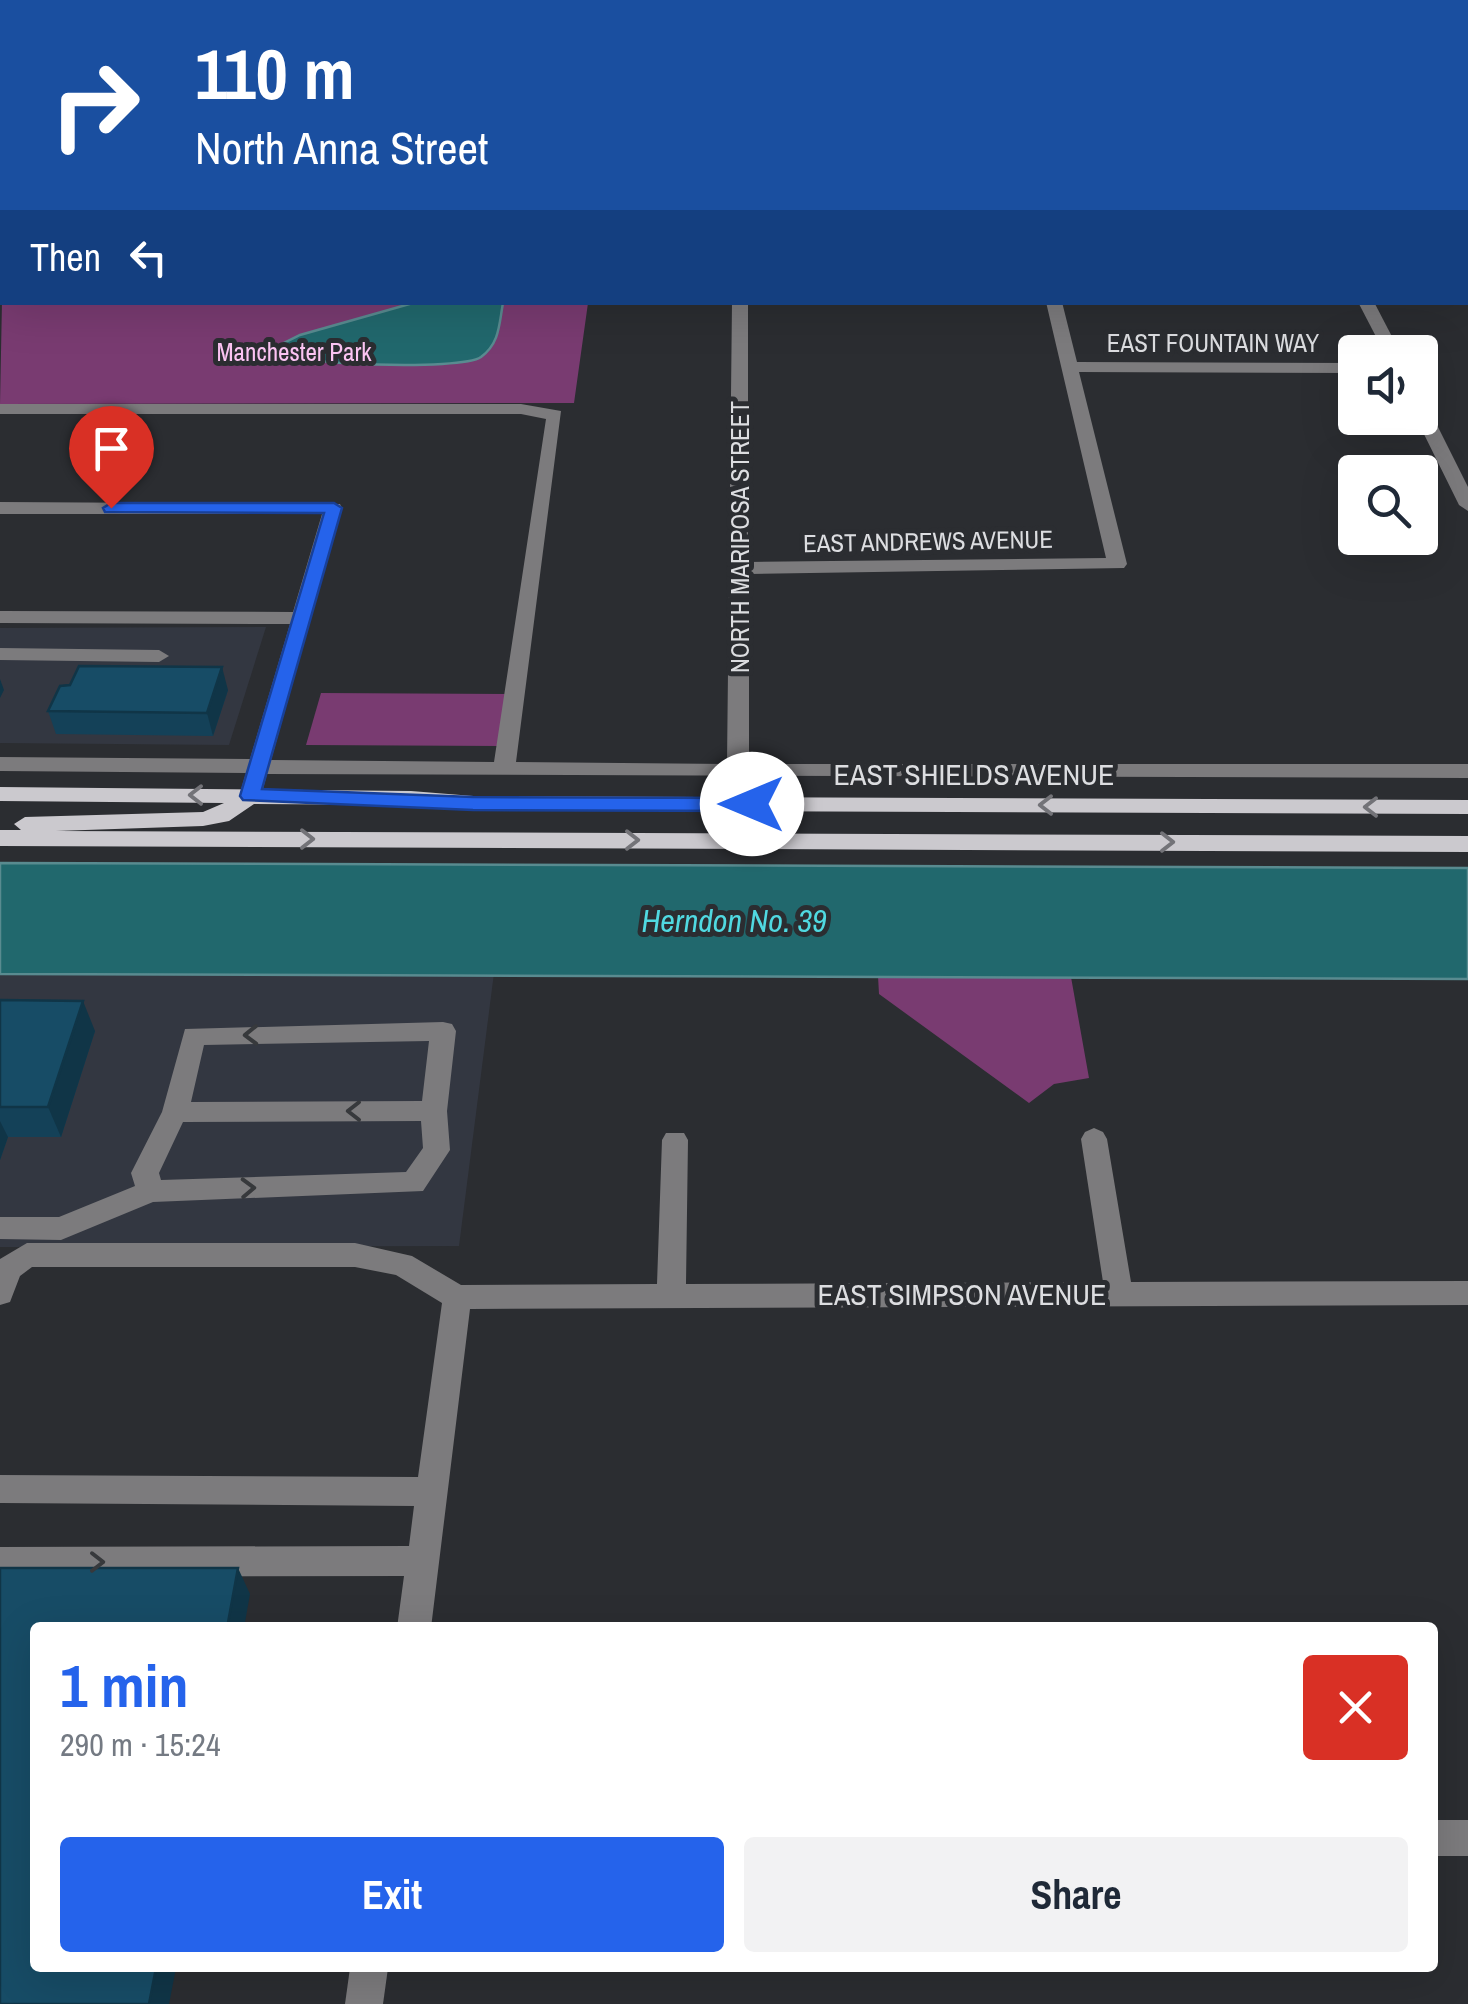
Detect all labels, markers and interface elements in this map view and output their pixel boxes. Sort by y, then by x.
text: 110 m [195,27,355,121]
icon: right [30,40,160,170]
text: North Anna Street [195,117,488,178]
icon: left [121,230,176,285]
text: Then [30,232,101,283]
street label: EAST FOUNTAIN WAY [1107,326,1319,360]
park label: Manchester Park [217,335,372,369]
map controls [1338,335,1438,555]
button: sound [1338,335,1438,435]
street label: NORTH MARIPOSA STREET [723,401,757,673]
pin [69,406,154,509]
icon: arrive [84,421,139,476]
button: search [1338,455,1438,555]
street label: EAST ANDREWS AVENUE [803,522,1053,560]
position arrow [700,752,804,856]
street label: EAST SHIELDS AVENUE [834,754,1114,794]
one-way arrow [187,784,202,806]
one-way arrow [1037,794,1052,816]
one-way arrow [1362,796,1378,818]
one-way arrow [300,828,316,850]
one-way arrow [626,829,641,851]
one-way arrow [1160,831,1176,853]
water label: Herndon No. 39 [641,899,827,942]
one-way arrow [242,1025,258,1046]
one-way arrow [346,1101,362,1122]
one-way arrow [241,1178,257,1199]
street label: EAST SIMPSON AVENUE [818,1274,1107,1314]
one-way arrow [90,1551,106,1573]
text: 1 min [60,1645,189,1726]
button: close [1303,1655,1408,1760]
text: 290 m · 15:24 [60,1723,220,1766]
button: Exit [60,1837,724,1952]
button: Share [744,1837,1408,1952]

